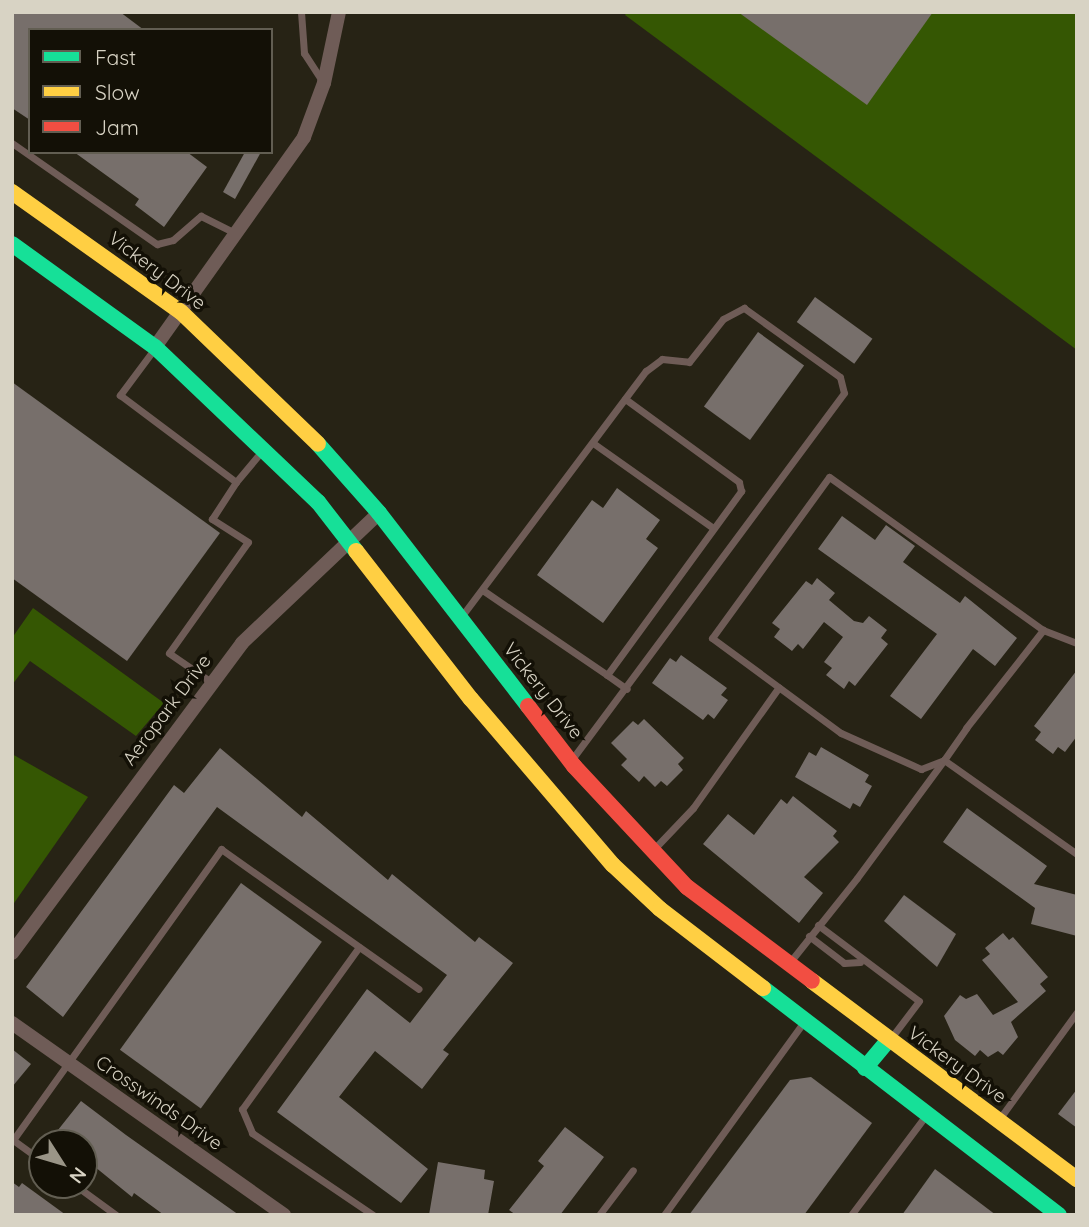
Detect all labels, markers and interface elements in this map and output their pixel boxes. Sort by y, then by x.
legend [28,28,273,154]
text: Fast [95,44,136,70]
text: Slow [95,79,140,105]
text: Jam [95,114,139,140]
street label: Vickery Drive [104,227,210,315]
street label: Vickery Drive [498,638,588,744]
street label: Aeropark Drive [118,650,216,770]
street label: Vickery Drive [903,1022,1011,1108]
street label: Crosswinds Drive [91,1051,227,1155]
north arrow [28,1129,98,1199]
text: N [64,1163,92,1188]

